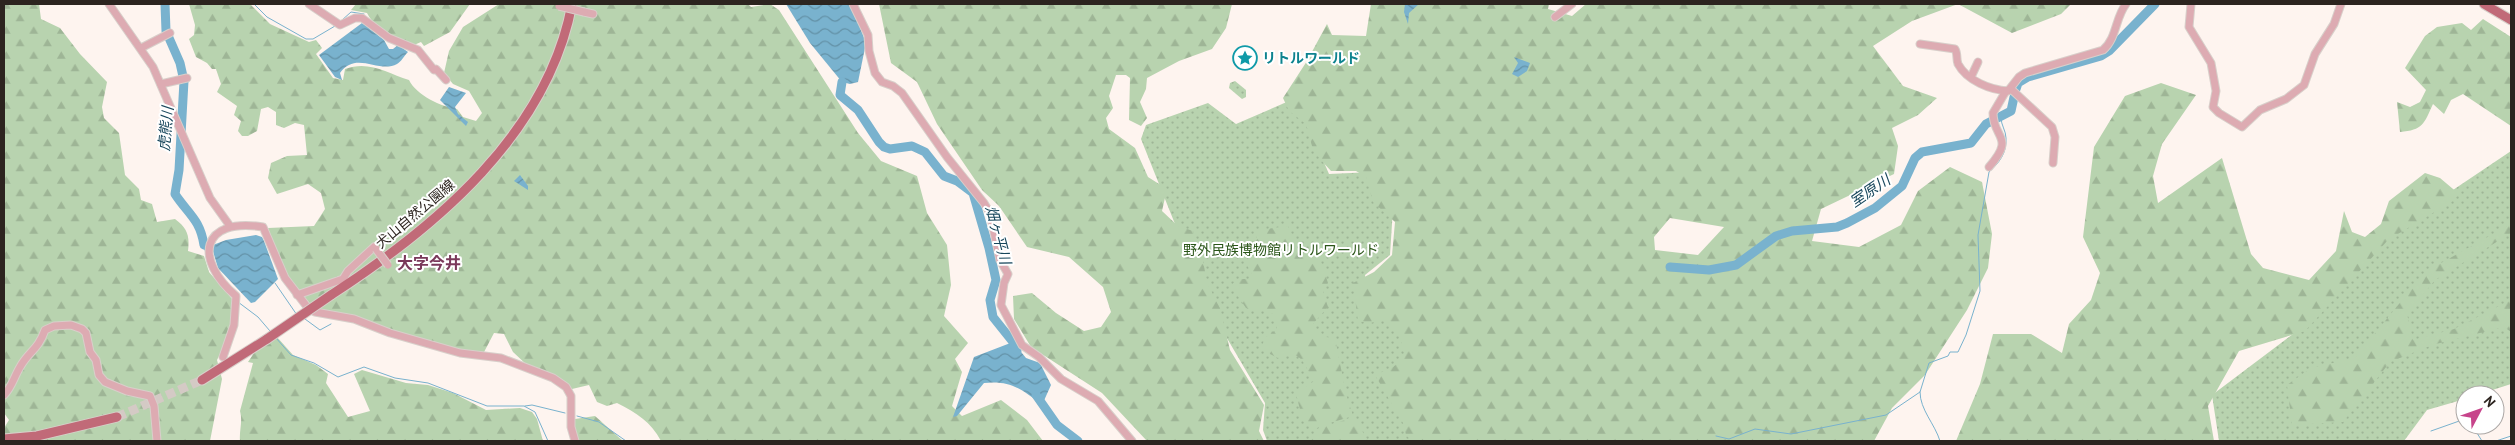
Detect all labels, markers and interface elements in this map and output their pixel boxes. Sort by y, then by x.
place icon: リトルワールド [1232,45,1258,71]
place label: リトルワールド [1262,49,1360,67]
water label: 虎熊川 [154,104,177,152]
water label: 室原川 [1846,169,1895,211]
street label: 犬山自然公園線 [372,176,458,252]
water label: 畑ヶ平川 [982,203,1016,268]
park label: 野外民族博物館リトルワールド [1183,241,1379,259]
district label: 大字今井 [397,253,461,273]
north arrow [2455,385,2505,435]
text: N [2480,392,2500,411]

